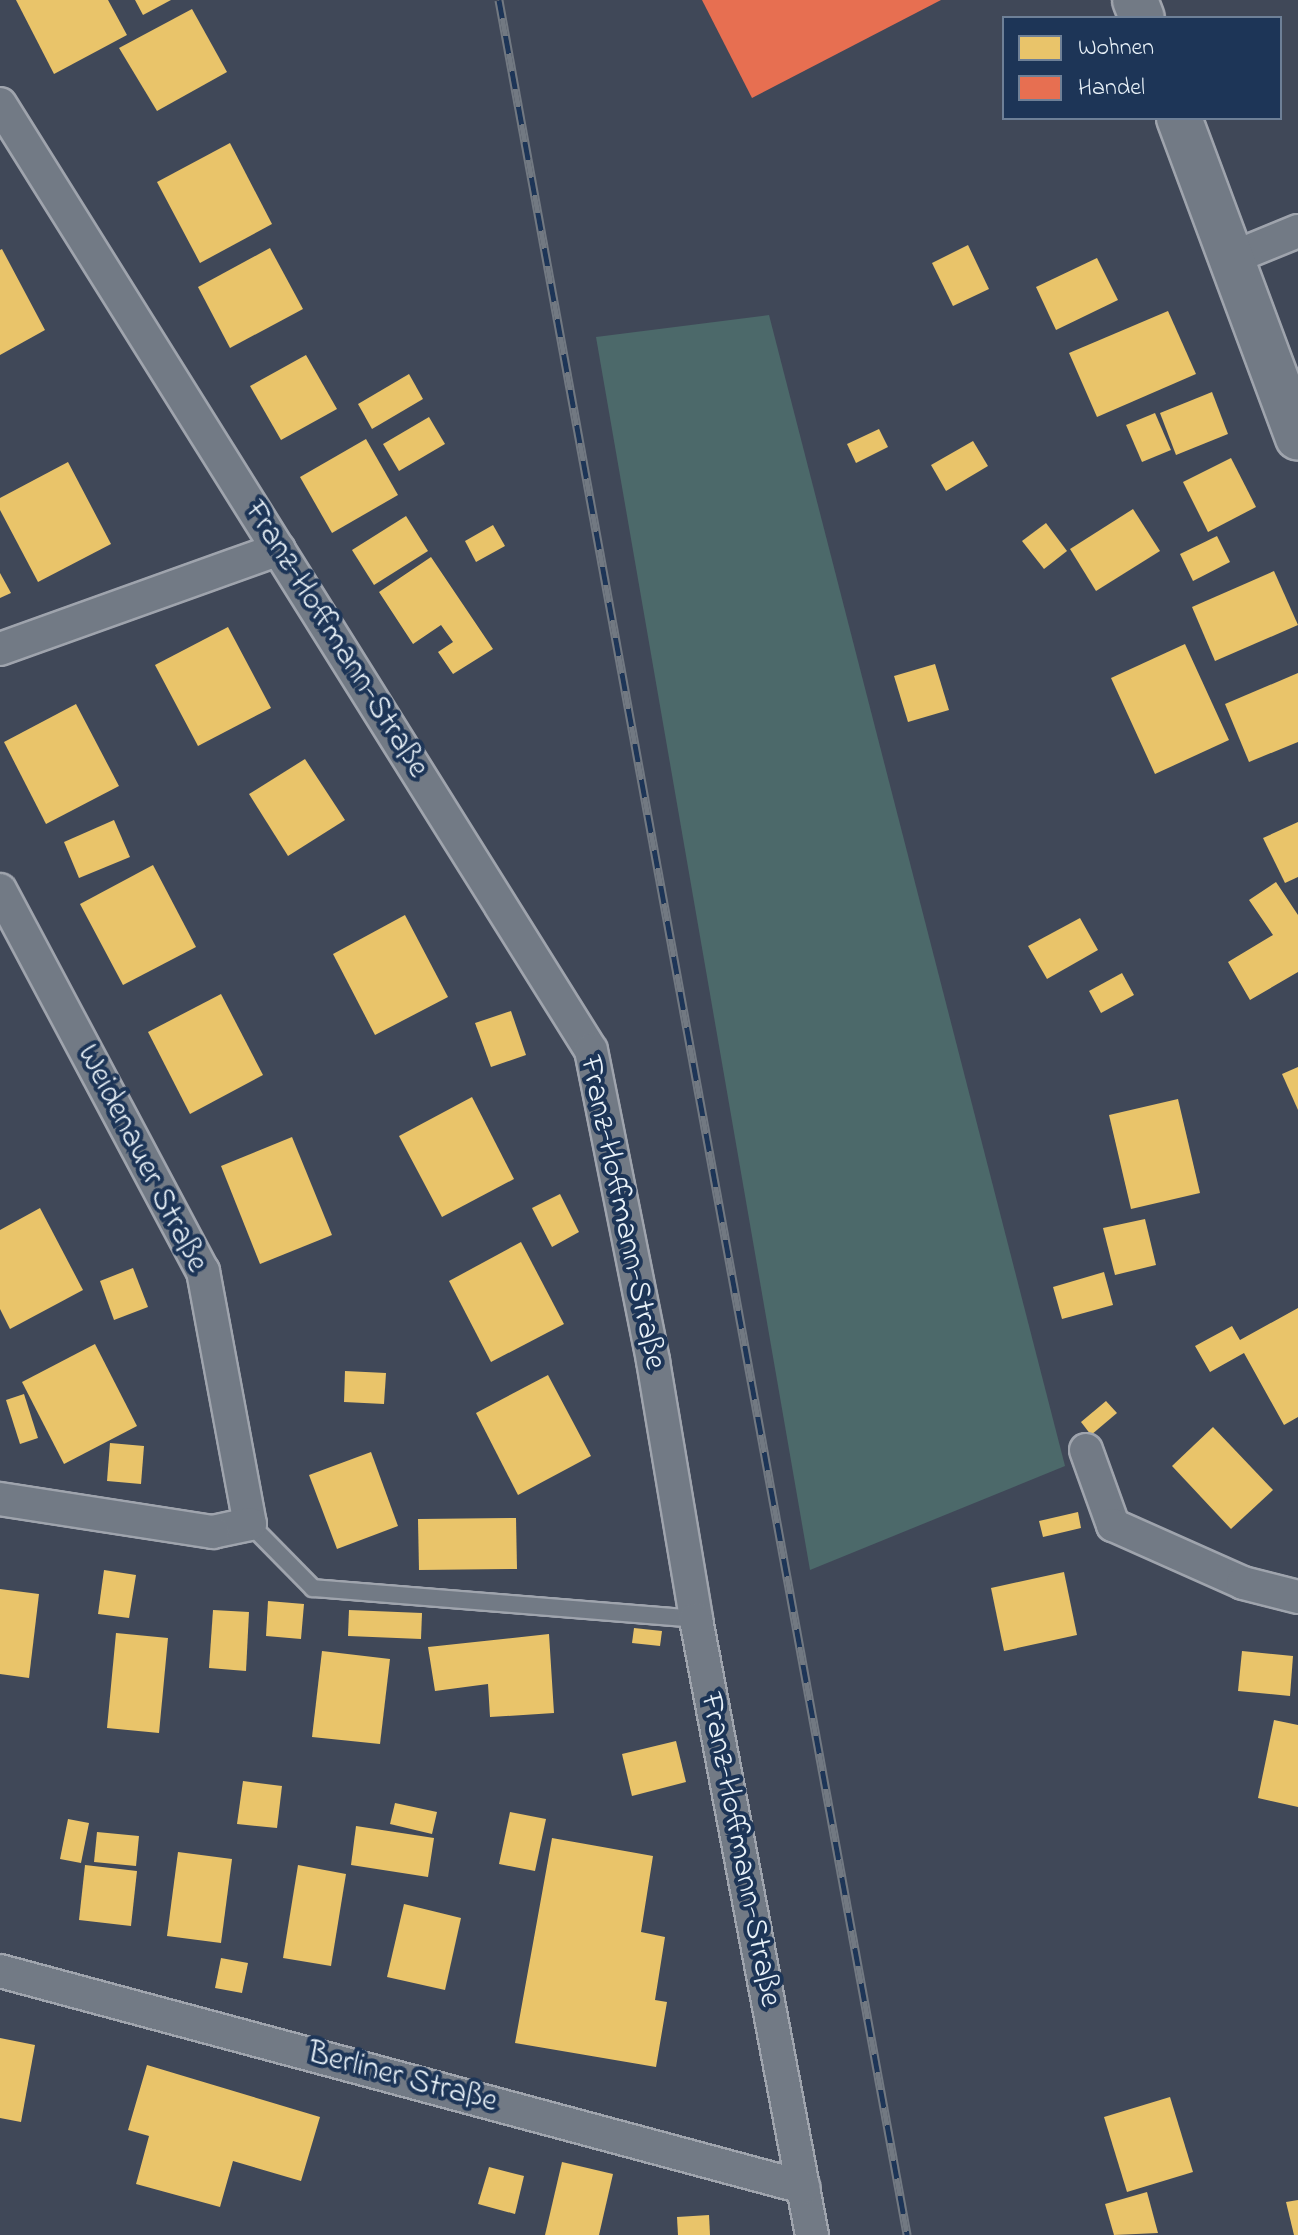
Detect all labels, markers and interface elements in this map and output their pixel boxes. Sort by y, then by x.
legend [1002,16,1282,120]
text: Wohnen [1078,31,1154,66]
text: Handel [1078,71,1145,106]
street label: Franz-Hoffmann-Straße [234,495,436,785]
street label: Weidenauer Straße [67,1039,215,1279]
street label: Franz-Hoffmann-Straße [569,1053,673,1373]
street label: Franz-Hoffmann-Straße [690,1690,788,2010]
street label: Berliner Straße [303,2035,501,2123]

